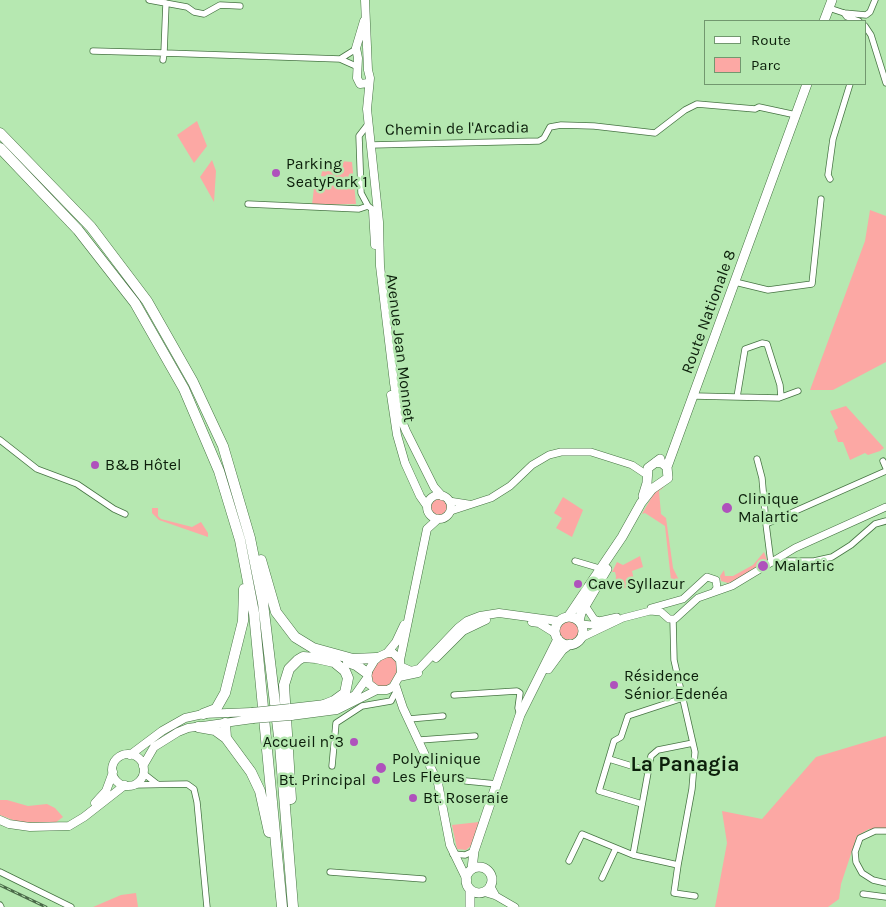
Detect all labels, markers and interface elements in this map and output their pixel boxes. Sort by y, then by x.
legend [704,20,866,85]
text: Route [751,31,791,49]
text: Parc [751,56,781,74]
street label: Chemin de l'Arcadia [385,118,529,140]
place label: Parking SeatyPark 1 [286,154,368,192]
marker: Parking SeatyPark 1 [270,167,282,179]
street label: Route Nationale 8 [678,247,740,377]
street label: Avenue Jean Monnet [381,273,419,423]
place label: B&B Hôtel [105,455,181,475]
marker: B&B Hôtel [89,459,101,471]
place label: Clinique Malartic [738,489,799,527]
marker: Clinique Malartic [720,501,734,515]
place label: Malartic [774,556,834,576]
marker: Malartic [756,559,770,573]
place label: Cave Syllazur [588,574,685,594]
marker: Cave Syllazur [572,578,584,590]
place label: Résidence Sénior Edenéa [624,666,728,704]
marker: Résidence Sénior Edenéa [608,679,620,691]
place label: Accueil n°3 [263,732,344,752]
marker: Accueil n°3 [348,736,360,748]
place label: Polyclinique Les Fleurs [392,749,481,787]
district label: La Panagia [630,752,740,778]
marker: Polyclinique Les Fleurs [374,761,388,775]
place label: Bt. Principal [279,770,366,790]
marker: Bt. Principal [370,774,382,786]
place label: Bt. Roseraie [423,788,508,808]
marker: Bt. Roseraie [407,792,419,804]

